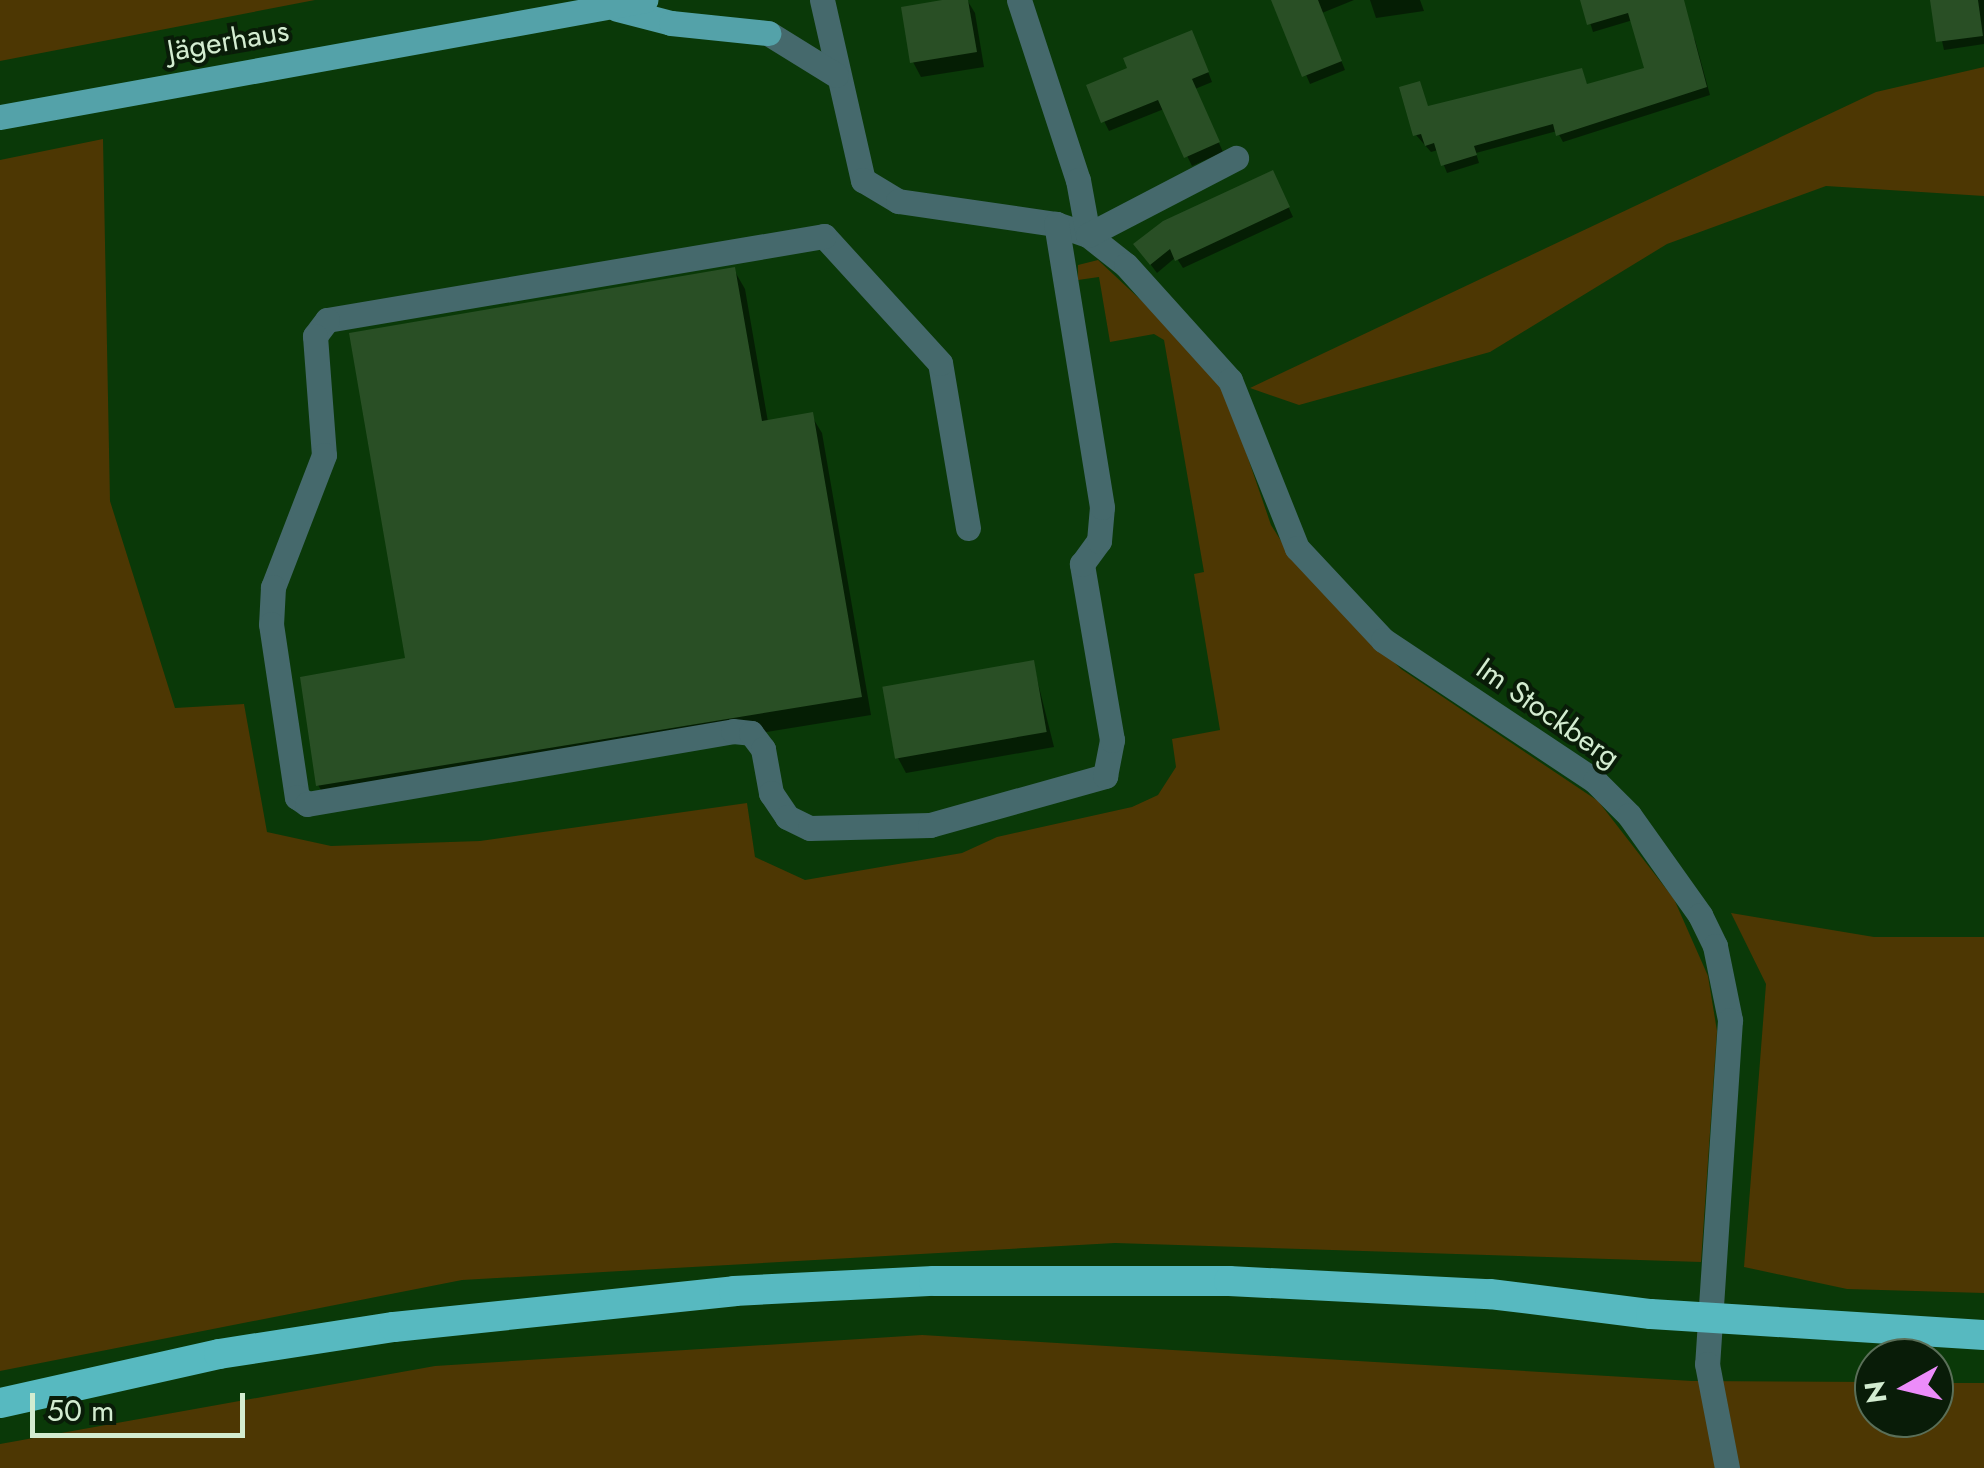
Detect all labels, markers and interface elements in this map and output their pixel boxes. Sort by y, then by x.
street label: Jägerhaus [165,13,291,69]
street label: Im Stockberg [1469,650,1627,776]
north arrow [1854,1338,1954,1438]
scale bar [35,1373,250,1435]
text: N [1854,1378,1898,1406]
text: 50 m [47,1389,114,1432]

